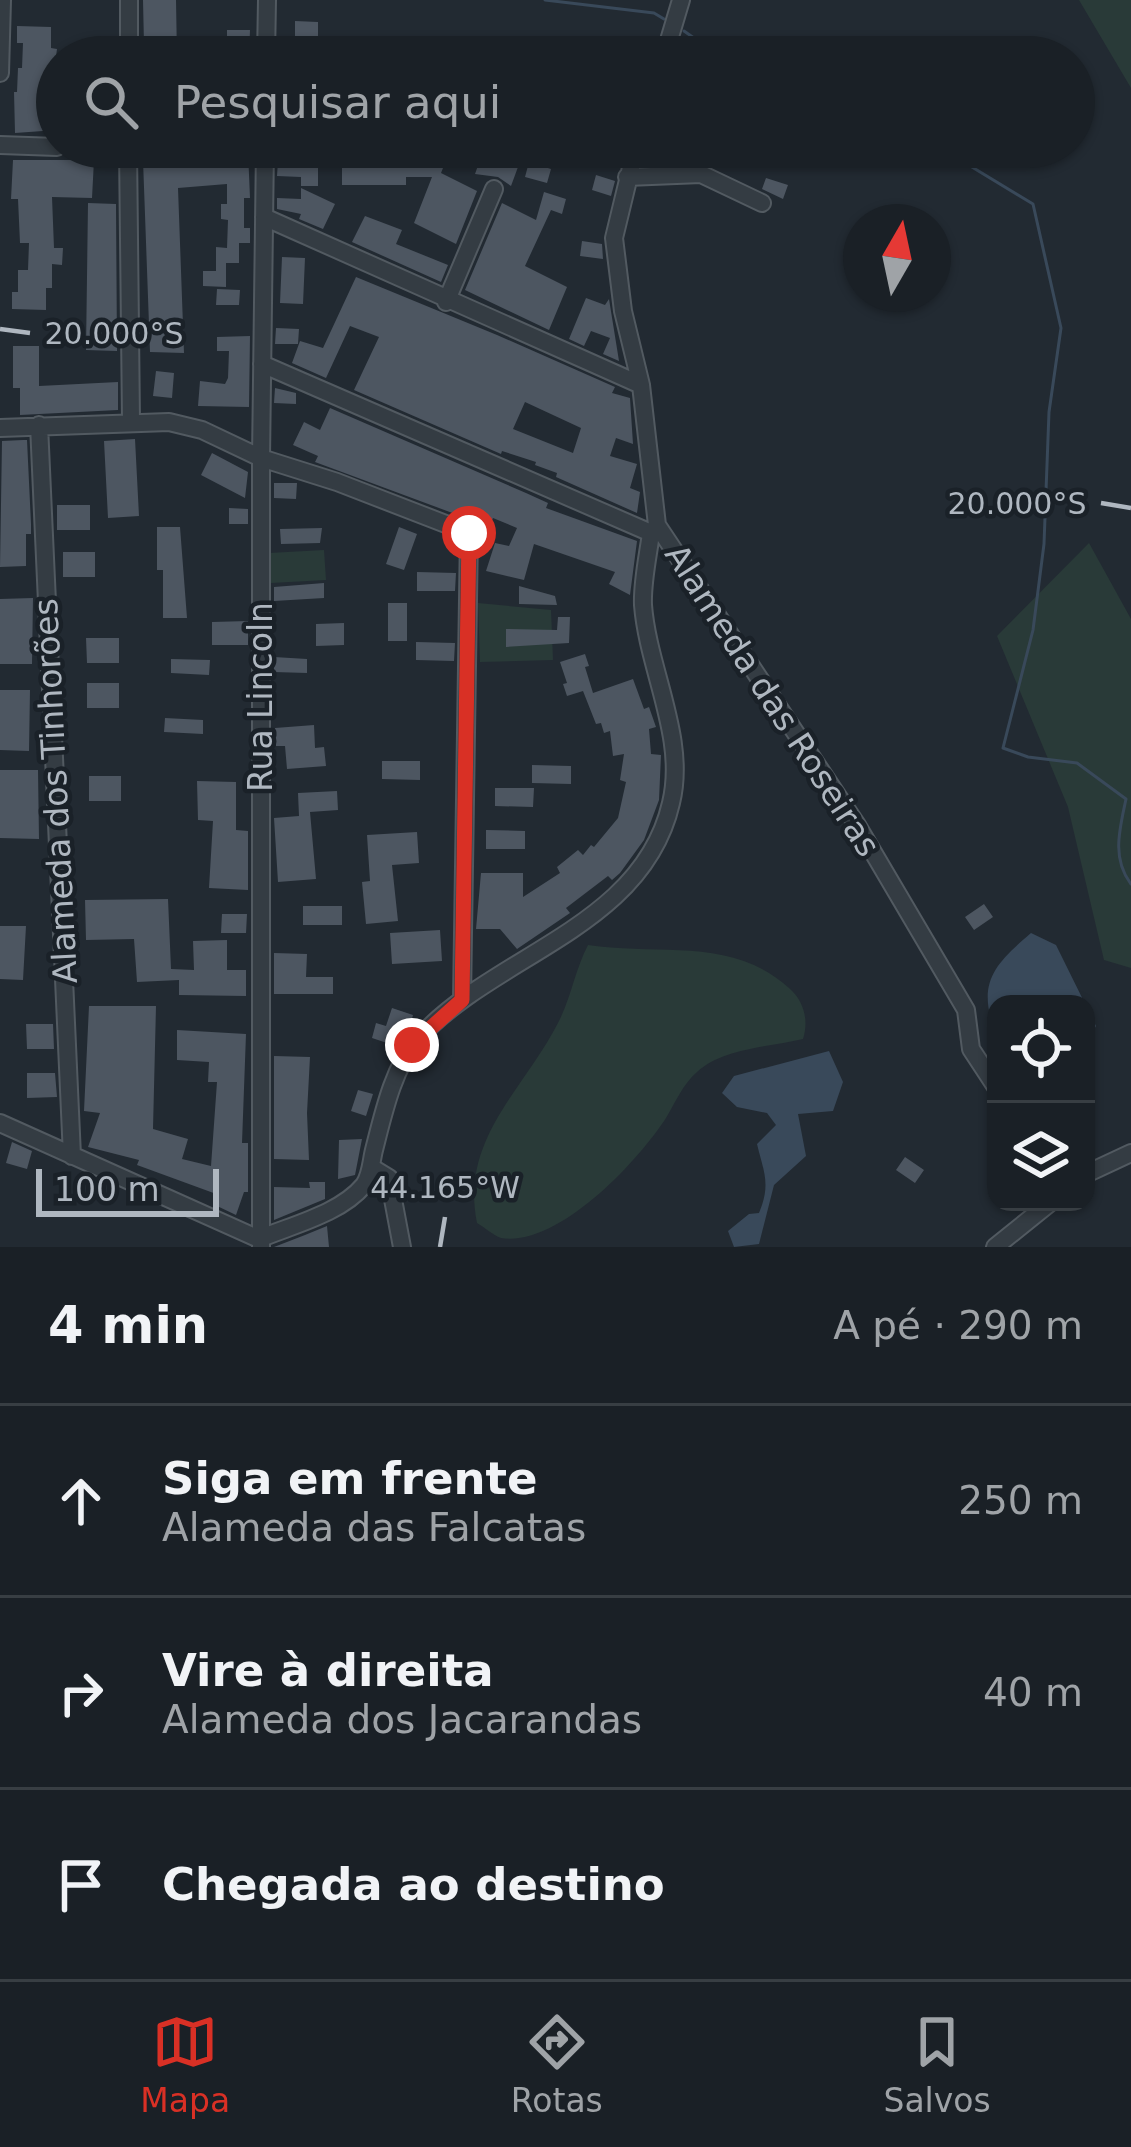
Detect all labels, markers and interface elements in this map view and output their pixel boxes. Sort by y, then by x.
search box [36,36,1095,168]
icon: search [78,69,144,135]
text: Pesquisar aqui [174,76,501,129]
north arrow [843,204,951,312]
text: 20.000°S [44,316,184,351]
text: 20.000°S [947,486,1087,521]
route start [442,506,496,560]
street label: Alameda das Roseiras [657,537,888,864]
street label: Alameda dos Tinhorões [26,597,85,985]
street label: Rua Lincoln [241,602,280,792]
map controls [987,995,1095,1211]
button: locate [987,995,1095,1103]
route end [385,1018,439,1072]
button: layers [987,1103,1095,1211]
scale bar [36,1163,219,1216]
text: 100 m [54,1170,160,1209]
text: 44.165°W [370,1170,520,1205]
text: 4 min [48,1296,208,1355]
text: A pé · 290 m [833,1303,1083,1348]
text: Siga em frente [162,1452,538,1505]
icon: ahead [48,1468,114,1534]
text: 250 m [958,1478,1083,1523]
text: Alameda das Falcatas [162,1505,586,1550]
text: Vire à direita [162,1644,494,1697]
icon: right [48,1660,114,1726]
text: 40 m [983,1670,1083,1715]
text: Alameda dos Jacarandas [162,1697,642,1742]
icon: arrive [48,1852,114,1918]
text: Chegada ao destino [162,1858,665,1911]
tab: Mapa [140,2009,230,2120]
tab: Rotas [511,2009,603,2120]
tab: Salvos [883,2009,991,2120]

